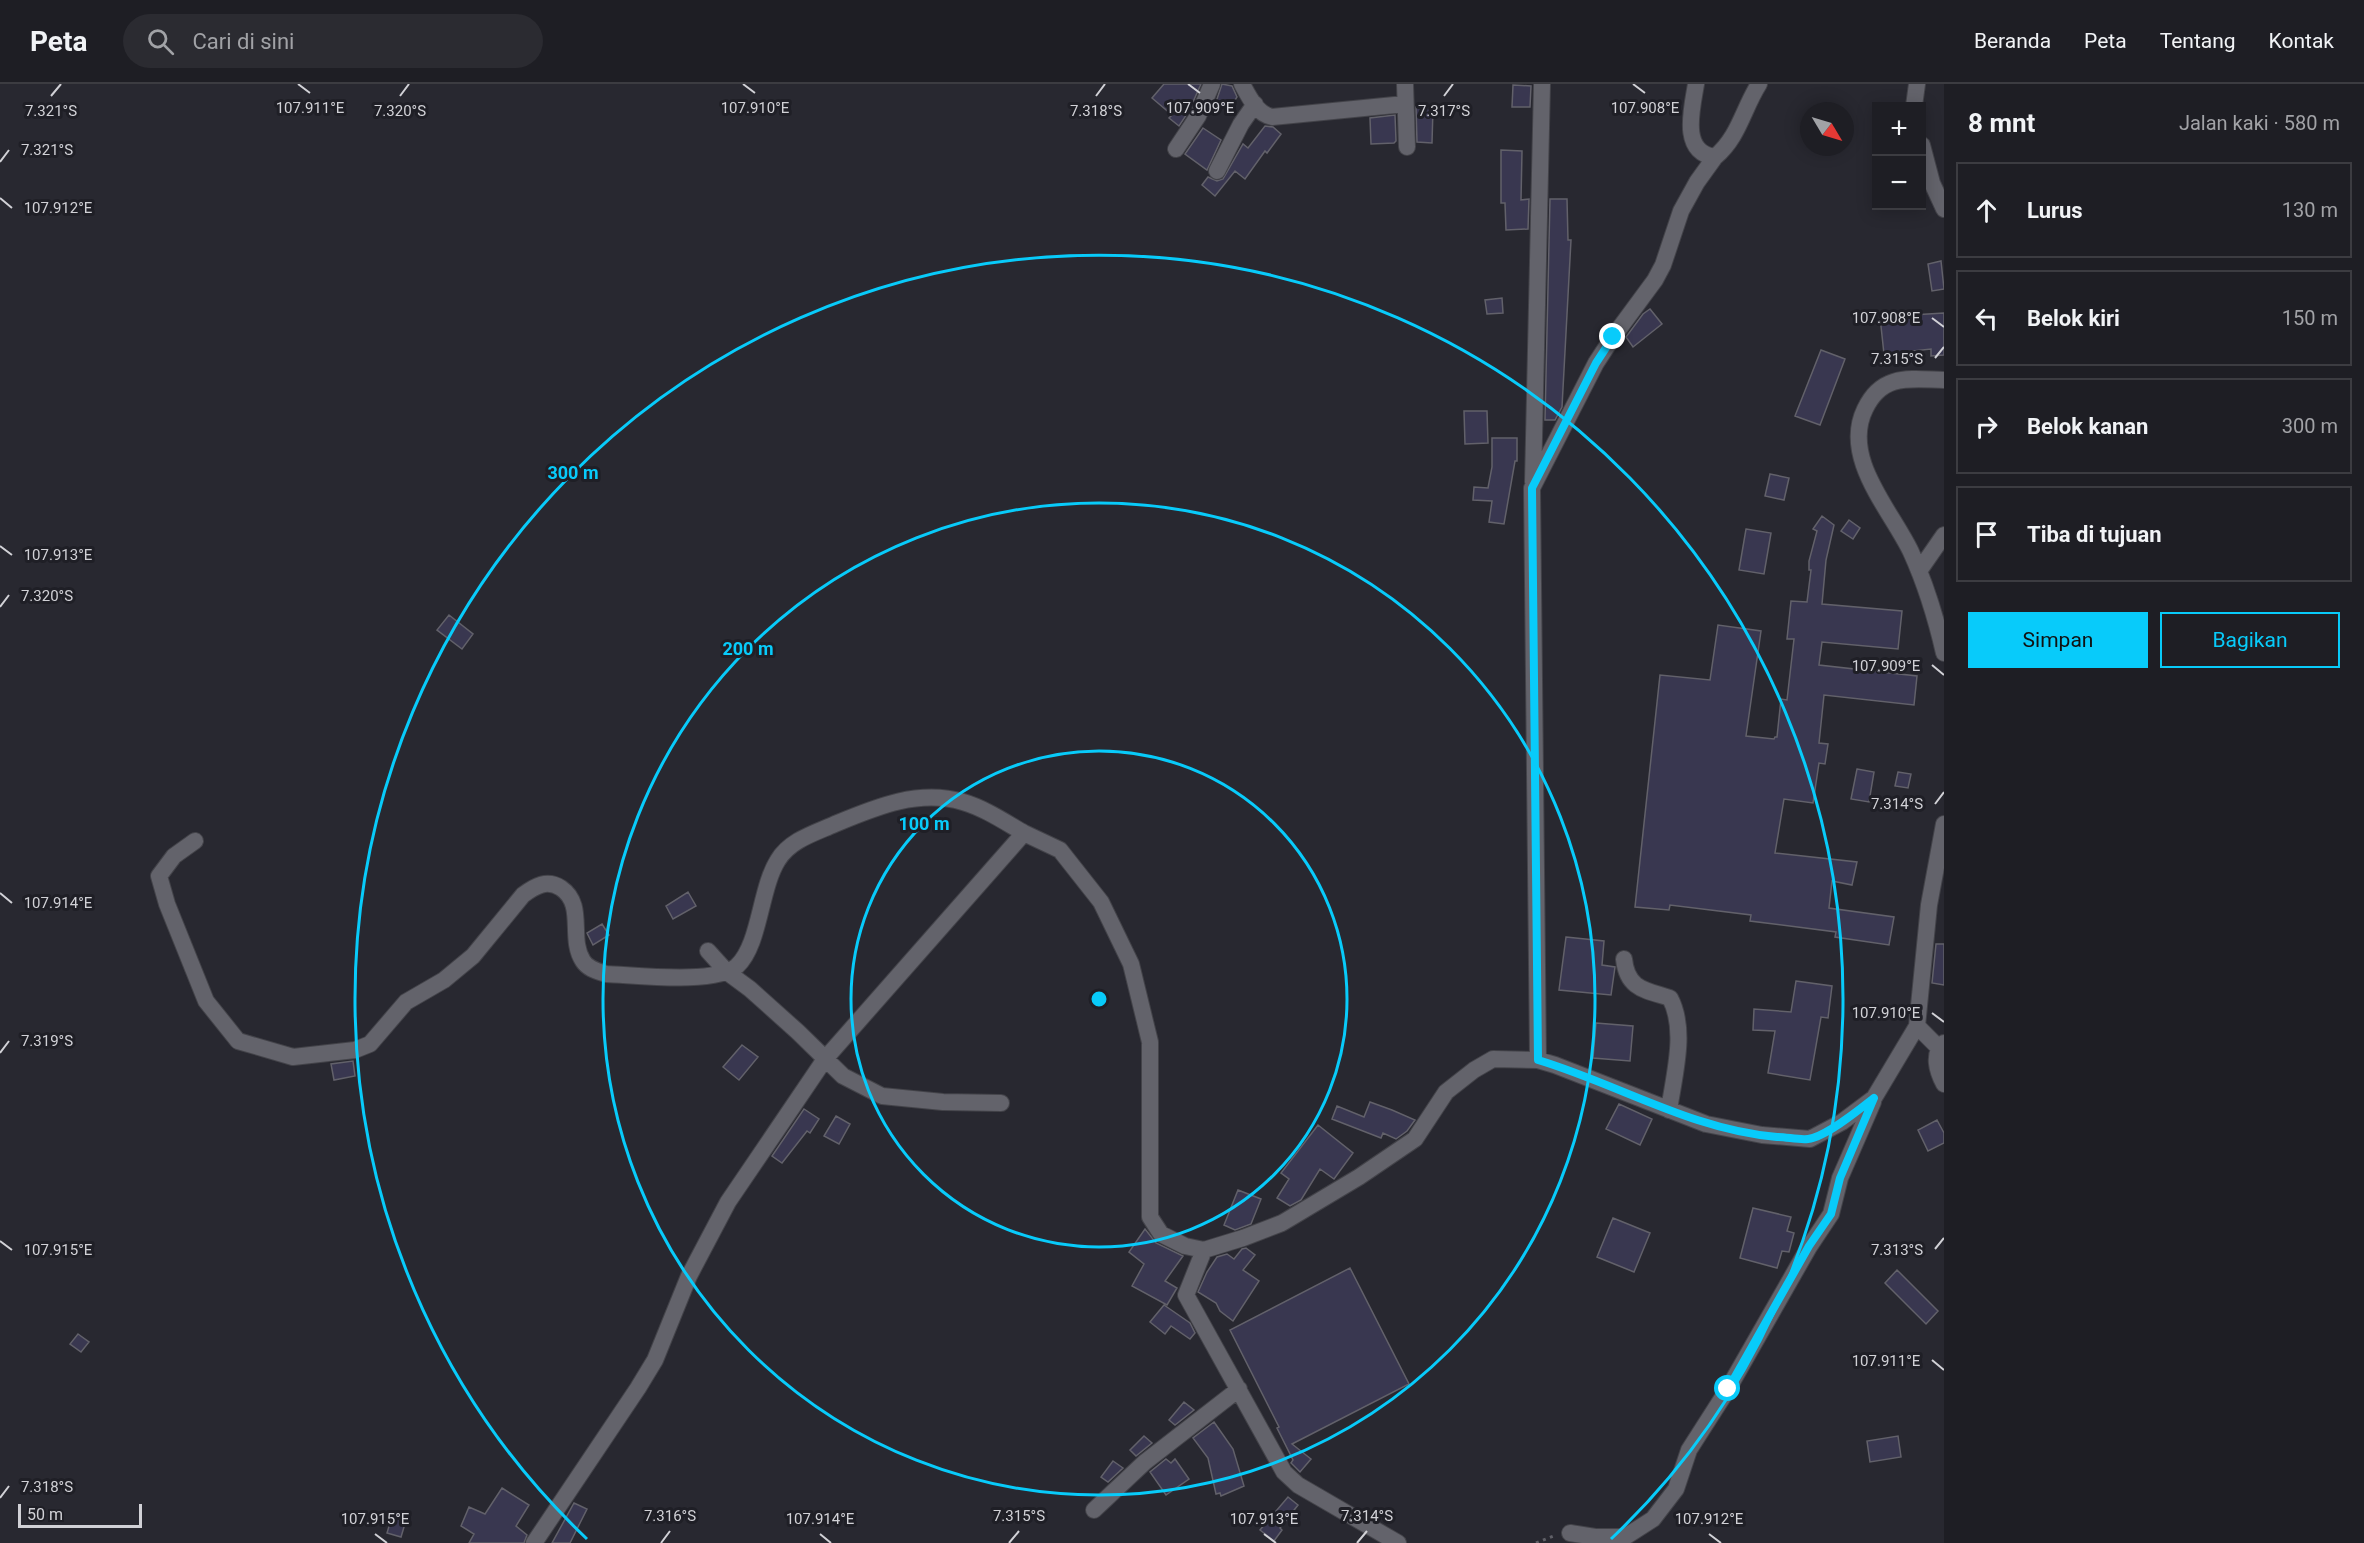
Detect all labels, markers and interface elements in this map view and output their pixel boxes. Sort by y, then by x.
search box [123,14,543,68]
text: Peta [30,25,87,58]
icon: search [144,25,177,58]
text: Cari di sini [192,29,294,54]
text: Beranda [1974,29,2051,53]
text: Peta [2084,29,2127,53]
text: Tentang [2160,29,2236,53]
text: Kontak [2269,29,2334,53]
text: 107.911°E [276,99,345,117]
text: 107.910°E [721,99,790,117]
text: 107.909°E [1166,99,1235,117]
text: 107.908°E [1611,99,1680,117]
text: 7.321°S [25,102,77,120]
text: 7.320°S [374,102,426,120]
text: 7.318°S [1070,102,1122,120]
text: 7.317°S [1418,102,1470,120]
north arrow [1800,102,1854,156]
map controls [1872,102,1926,210]
button: + [1872,102,1926,156]
text: 8 mnt [1968,108,2035,138]
text: Jalan kaki · 580 m [2179,111,2340,135]
text: 7.321°S [21,141,73,159]
button: − [1872,156,1926,210]
icon: ahead [1970,194,2003,227]
text: Lurus [2027,198,2083,223]
text: 130 m [2282,198,2338,222]
text: 107.912°E [24,199,93,217]
icon: left [1970,302,2003,335]
text: Belok kiri [2027,306,2120,331]
text: 150 m [2282,306,2338,330]
text: 107.908°E [1852,309,1921,327]
route end [1599,323,1625,349]
text: 7.315°S [1871,350,1923,368]
icon: right [1970,410,2003,443]
text: Belok kanan [2027,414,2148,439]
text: 300 m [2282,414,2338,438]
text: 300 m [547,462,599,483]
icon: arrive [1970,518,2003,551]
text: Tiba di tujuan [2027,522,2162,547]
text: 107.913°E [24,546,93,564]
text: 7.320°S [21,587,73,605]
button: Simpan [1968,612,2148,668]
button: Bagikan [2160,612,2340,668]
text: 200 m [722,638,774,659]
text: 107.909°E [1852,657,1921,675]
text: 7.314°S [1871,795,1923,813]
text: 100 m [898,813,950,834]
text: 107.914°E [24,894,93,912]
centre of rings [1089,989,1109,1009]
text: 107.910°E [1852,1004,1921,1022]
text: 7.319°S [21,1032,73,1050]
text: 107.915°E [24,1241,93,1259]
text: 7.313°S [1871,1241,1923,1259]
text: 107.911°E [1852,1352,1921,1370]
route start [1714,1375,1740,1401]
text: 7.318°S [21,1478,73,1496]
scale bar [18,1501,142,1528]
text: 50 m [27,1505,63,1524]
text: 7.316°S [644,1507,696,1525]
text: 7.315°S [993,1507,1045,1525]
text: 7.314°S [1341,1507,1393,1525]
text: 107.915°E [341,1510,410,1528]
text: 107.914°E [786,1510,855,1528]
text: 107.913°E [1230,1510,1299,1528]
text: 107.912°E [1675,1510,1744,1528]

